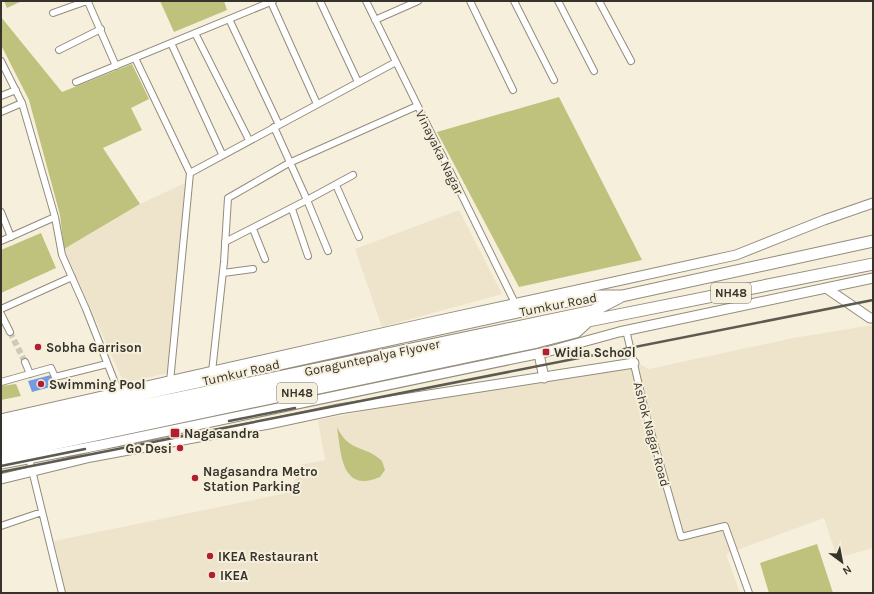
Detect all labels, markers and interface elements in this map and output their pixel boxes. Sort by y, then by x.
street label: Vinayaka Nagar [413,107,467,197]
road number: NH48 [711,283,751,303]
street label: Tumkur Road [518,290,598,319]
street label: Goraguntepalya Flyover [303,336,442,379]
place label: Sobha Garrison [46,340,142,355]
marker: Sobha Garrison [33,342,43,352]
place label: Widia School [554,345,636,360]
marker: Widia School [541,347,551,357]
street label: Tumkur Road [201,356,281,389]
place label: Swimming Pool [49,377,146,392]
marker: Swimming Pool [36,379,46,389]
street label: Ashok Nagar Road [630,380,673,488]
road number: NH48 [277,383,317,403]
place label: Nagasandra [184,426,259,441]
marker: Nagasandra [169,427,181,439]
place label: Go Desi [126,441,172,456]
marker: Go Desi [175,443,185,453]
place label: Nagasandra Metro Station Parking [203,464,318,494]
marker: Nagasandra Metro Station Parking [190,473,200,483]
north arrow [822,542,862,582]
place label: IKEA Restaurant [218,549,318,564]
marker: IKEA Restaurant [205,551,215,561]
text: N [840,562,854,578]
place label: IKEA [220,568,248,583]
marker: IKEA [207,570,217,580]

